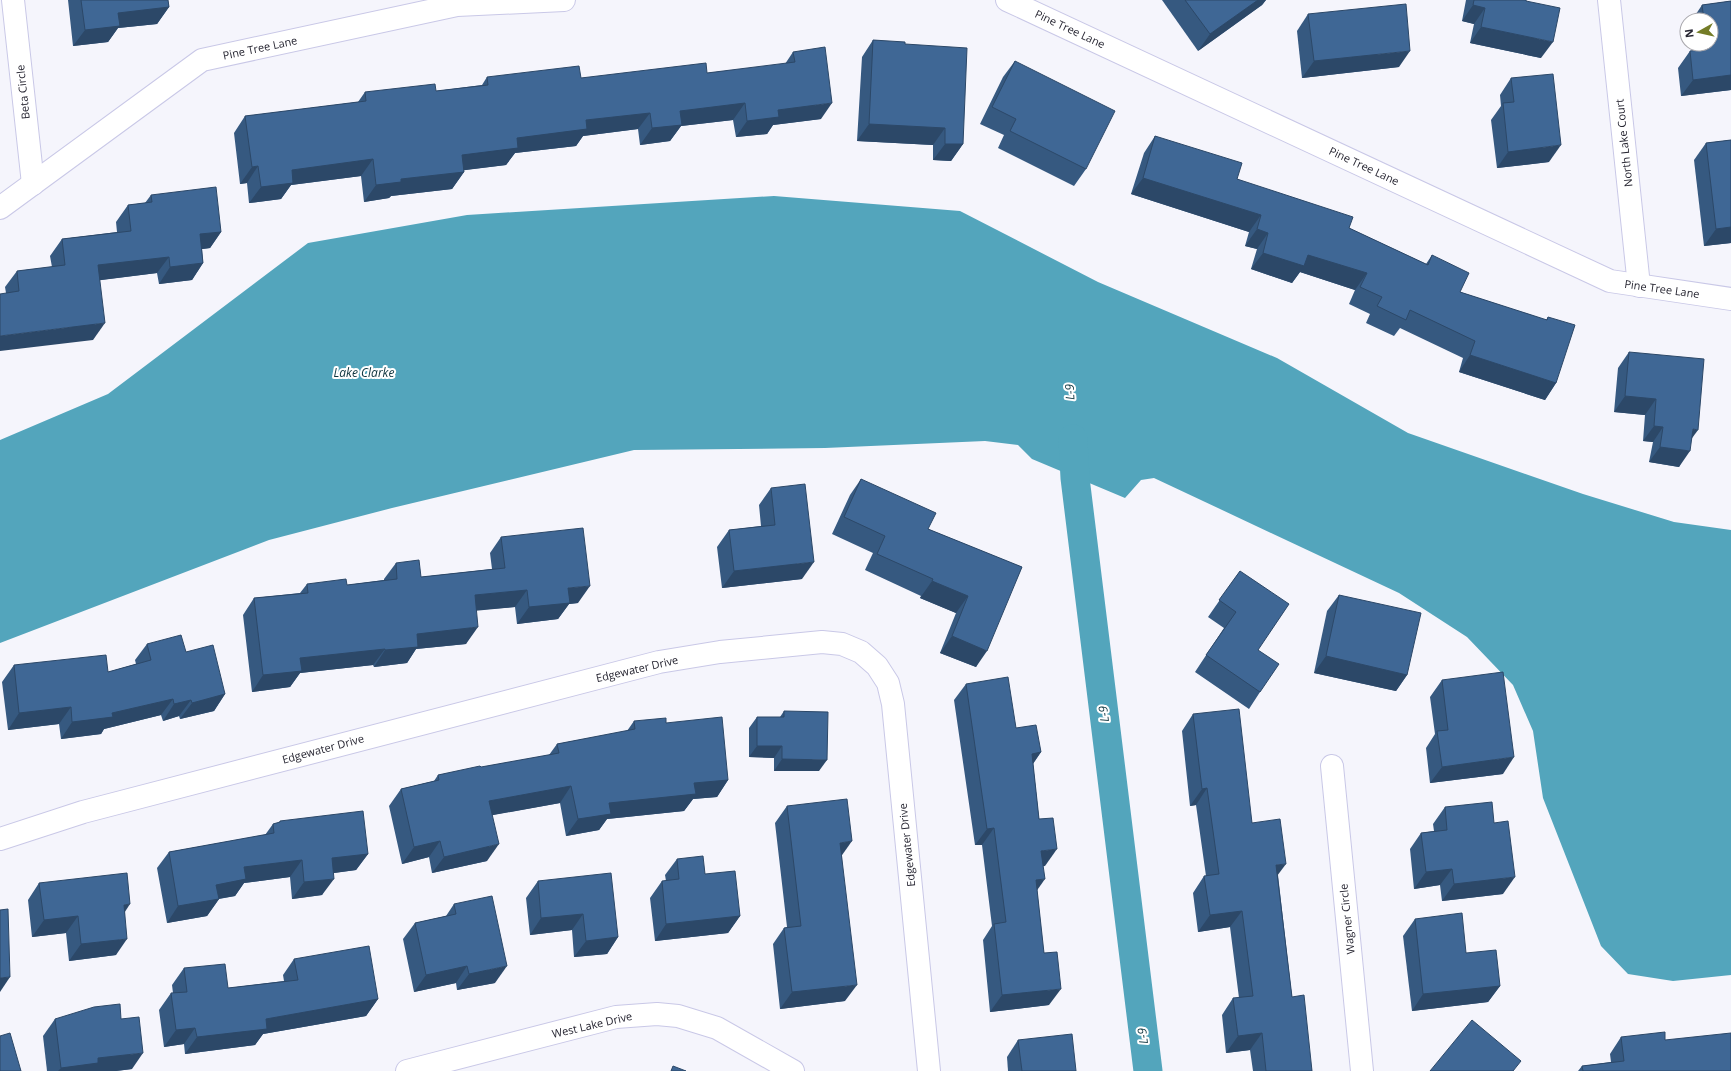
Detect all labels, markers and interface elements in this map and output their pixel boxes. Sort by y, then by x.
street label: Pine Tree Lane [1033,6,1108,51]
north arrow [1679,12,1719,52]
text: N [1681,28,1697,39]
street label: Pine Tree Lane [221,32,298,63]
street label: Beta Circle [12,64,33,120]
street label: North Lake Court [1611,98,1636,188]
street label: Pine Tree Lane [1327,143,1402,188]
street label: Pine Tree Lane [1624,276,1701,301]
water label: Lake Clarke [334,364,394,381]
water label: L-9 [1060,383,1079,401]
street label: Edgewater Drive [594,652,680,685]
water label: L-9 [1094,705,1113,723]
street label: Edgewater Drive [280,730,365,767]
street label: Edgewater Drive [895,802,918,888]
street label: Wagner Circle [1335,883,1358,955]
street label: West Lake Drive [550,1008,634,1041]
water label: L-9 [1133,1027,1152,1045]

